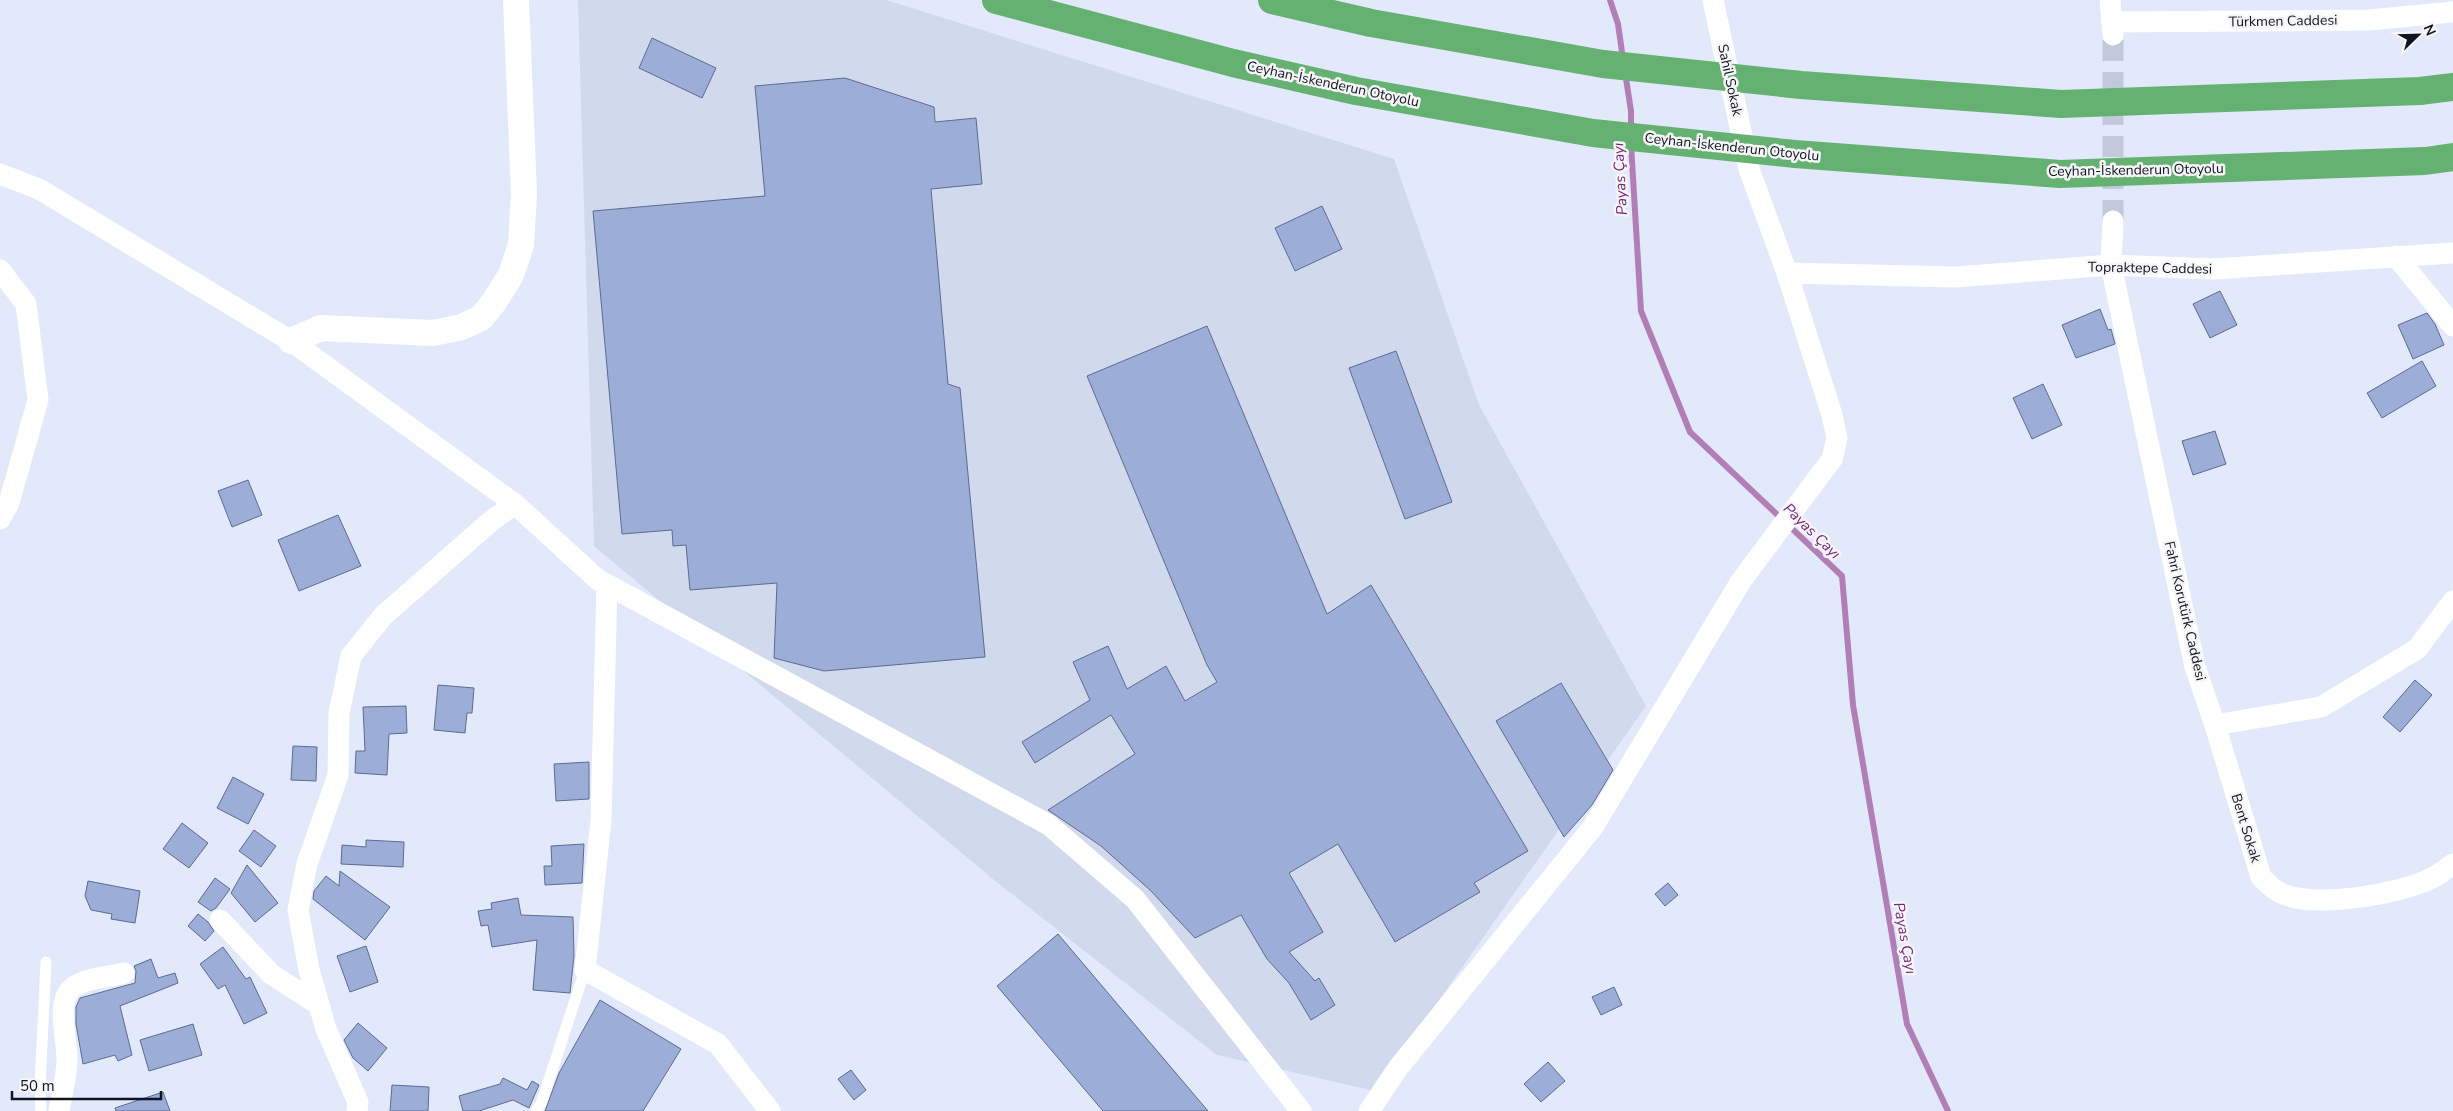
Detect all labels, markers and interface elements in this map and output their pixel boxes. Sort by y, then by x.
north arrow [2393,10,2443,60]
street label: Türkmen Caddesi [2229,11,2337,31]
text: N [2419,22,2440,39]
street label: Sahil Sokak [1713,42,1747,119]
street label: Ceyhan-İskenderun Otoyolu [1245,56,1421,112]
street label: Ceyhan-İskenderun Otoyolu [1644,128,1820,166]
water label: Payas Çayı [1608,142,1632,216]
street label: Ceyhan-İskenderun Otoyolu [2048,159,2224,181]
street label: Topraktepe Caddesi [2088,257,2212,279]
water label: Payas Çayı [1779,499,1845,563]
street label: Fahri Korutürk Caddesi [2160,539,2210,683]
street label: Bent Sokak [2227,791,2266,866]
water label: Payas Çayı [1889,901,1921,975]
scale bar [12,1068,161,1100]
text: 50 m [20,1076,55,1096]

